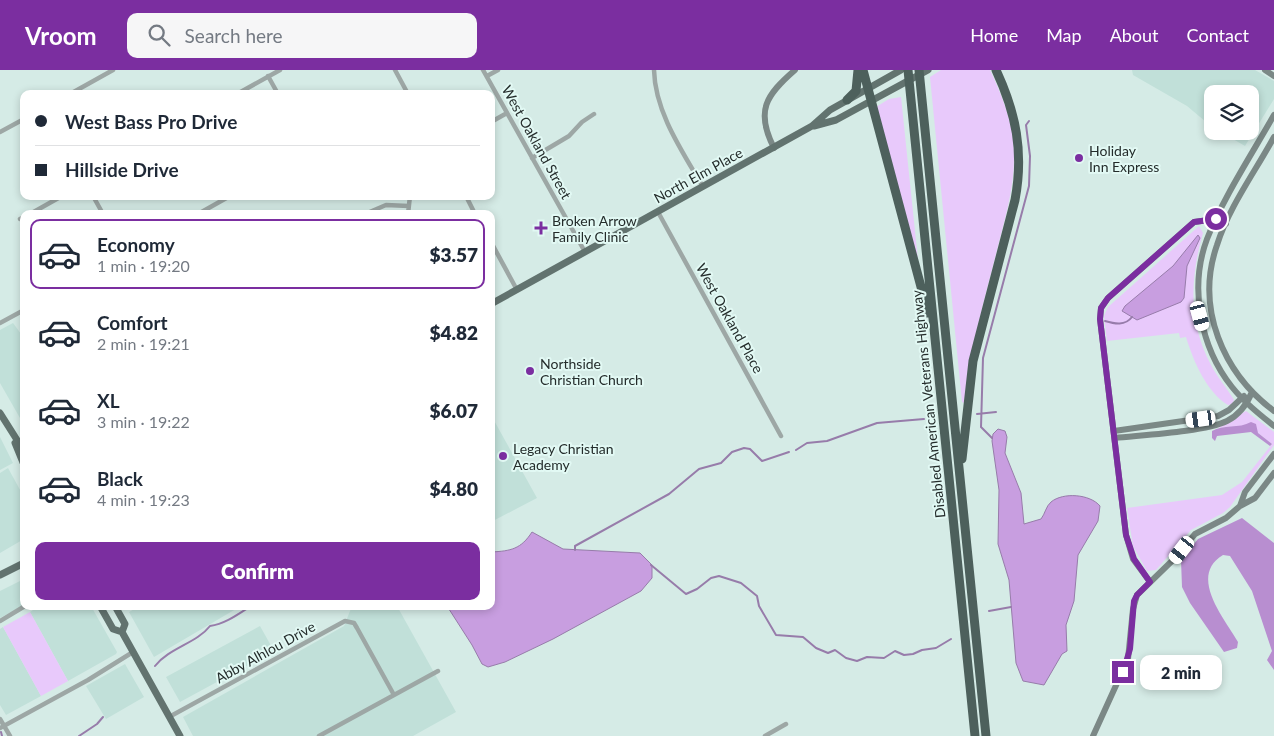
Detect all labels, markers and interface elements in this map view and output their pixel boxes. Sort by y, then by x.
search box [127,13,477,58]
text: Vroom [25,21,97,50]
icon: search [145,21,173,49]
text: Search here [185,24,283,47]
text: Home [970,24,1018,46]
text: Map [1046,24,1082,46]
text: About [1110,24,1159,46]
text: Contact [1187,24,1249,46]
street label: West Oakland Street [499,82,575,202]
map controls [1204,85,1259,140]
button: layers [1204,85,1259,140]
text: West Bass Pro Drive [65,110,237,133]
place label: Holiday Inn Express [1089,142,1159,175]
street label: North Elm Place [651,144,745,206]
marker: Holiday Inn Express [1073,152,1085,164]
text: Hillside Drive [65,158,179,181]
route start [1205,208,1227,230]
place label: Broken Arrow Family Clinic [552,212,637,245]
marker: Broken Arrow Family Clinic [534,221,548,235]
icon: car [37,232,82,277]
text: Economy [97,233,175,256]
text: $3.57 [429,243,478,266]
text: 1 min · 19:20 [97,256,190,275]
street label: West Oakland Place [693,260,767,376]
street label: Disabled American Veterans Highway [907,288,948,519]
car [1188,300,1211,332]
icon: car [37,310,82,355]
text: Comfort [97,311,168,334]
text: $4.82 [429,321,478,344]
text: 2 min · 19:21 [97,334,190,353]
place label: Northside Christian Church [540,355,643,388]
marker: Northside Christian Church [524,365,536,377]
icon: car [37,388,82,433]
text: XL [97,389,120,412]
text: $6.07 [429,399,478,422]
car [1185,409,1216,429]
text: 3 min · 19:22 [97,412,190,431]
place label: Legacy Christian Academy [513,440,614,473]
marker: Legacy Christian Academy [497,450,509,462]
icon: car [37,466,82,511]
text: Black [97,467,143,490]
text: $4.80 [429,477,478,500]
text: 4 min · 19:23 [97,490,190,509]
car [1166,534,1197,566]
button: Confirm [35,542,480,600]
street label: Abby Alhlou Drive [212,618,318,686]
callout: 2 min [1140,654,1223,690]
route end [1112,661,1134,683]
text: 2 min [1161,663,1201,682]

